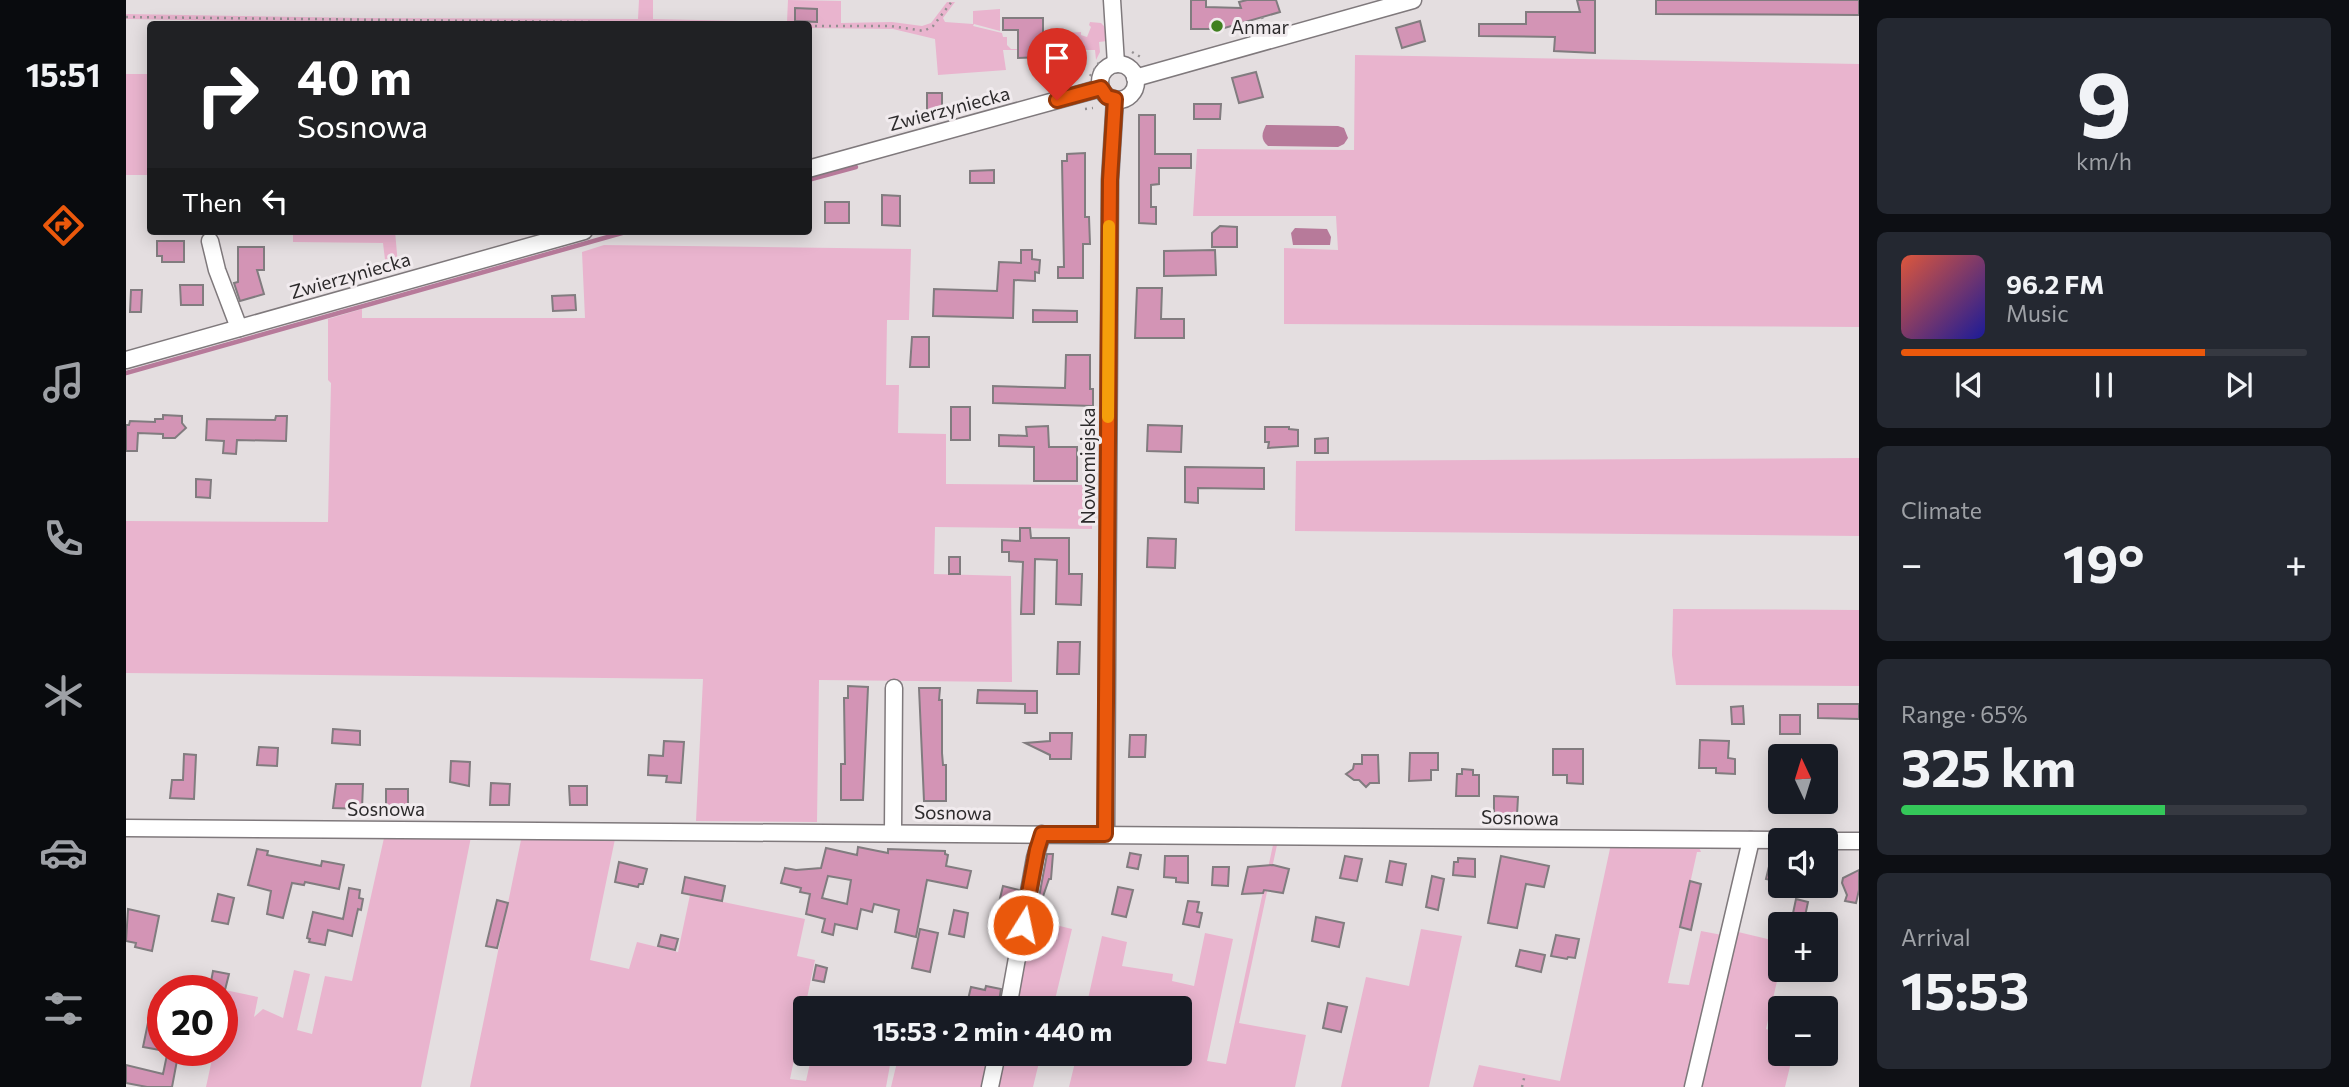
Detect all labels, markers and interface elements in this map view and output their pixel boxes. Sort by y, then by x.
place label: Anmar [1231,15,1290,38]
marker: Anmar [1209,18,1225,34]
pin [1027,28,1087,100]
icon: arrive [1038,39,1076,77]
text: 40 m [297,45,412,105]
text: 9 [2076,45,2132,157]
icon: right [182,49,273,140]
text: 15:51 [26,54,100,94]
street label: Zwierzyniecka [886,81,1012,135]
text: Sosnowa [297,105,428,145]
text: km/h [2076,147,2132,175]
icon: left [256,182,294,220]
text: Then [182,186,242,217]
icon: directions [39,201,88,250]
street label: Zwierzyniecka [287,247,413,303]
text: 96.2 FM [2006,268,2104,299]
text: Music [2006,299,2069,327]
icon: music [39,358,88,407]
icon: previous [1950,366,1988,404]
icon: pause [2085,366,2123,404]
icon: next [2220,366,2258,404]
street label: Nowomiejska [1076,408,1099,524]
text: Climate [1901,496,1982,524]
icon: phone [39,514,88,563]
text: 19° [2063,530,2144,594]
text: − [1901,539,1923,586]
text: + [2285,539,2307,586]
icon: climate [39,671,88,720]
text: Range · 65% [1901,700,2028,728]
text: 325 km [1901,734,2076,798]
north arrow [1768,744,1838,814]
map controls [1768,744,1838,1066]
street label: Sosnowa [347,797,425,820]
street label: Sosnowa [914,800,992,824]
street label: Sosnowa [1481,805,1559,829]
icon: car [39,828,88,877]
button: sound [1768,828,1838,898]
position arrow [986,888,1060,962]
button: + [1768,912,1838,982]
text: Arrival [1901,923,1971,951]
text: 15:53 [1901,957,2029,1021]
speed limit sign: 20 [147,975,238,1066]
icon: filters [39,984,88,1033]
button: − [1768,996,1838,1066]
text: 15:53 · 2 min · 440 m [873,1015,1112,1046]

